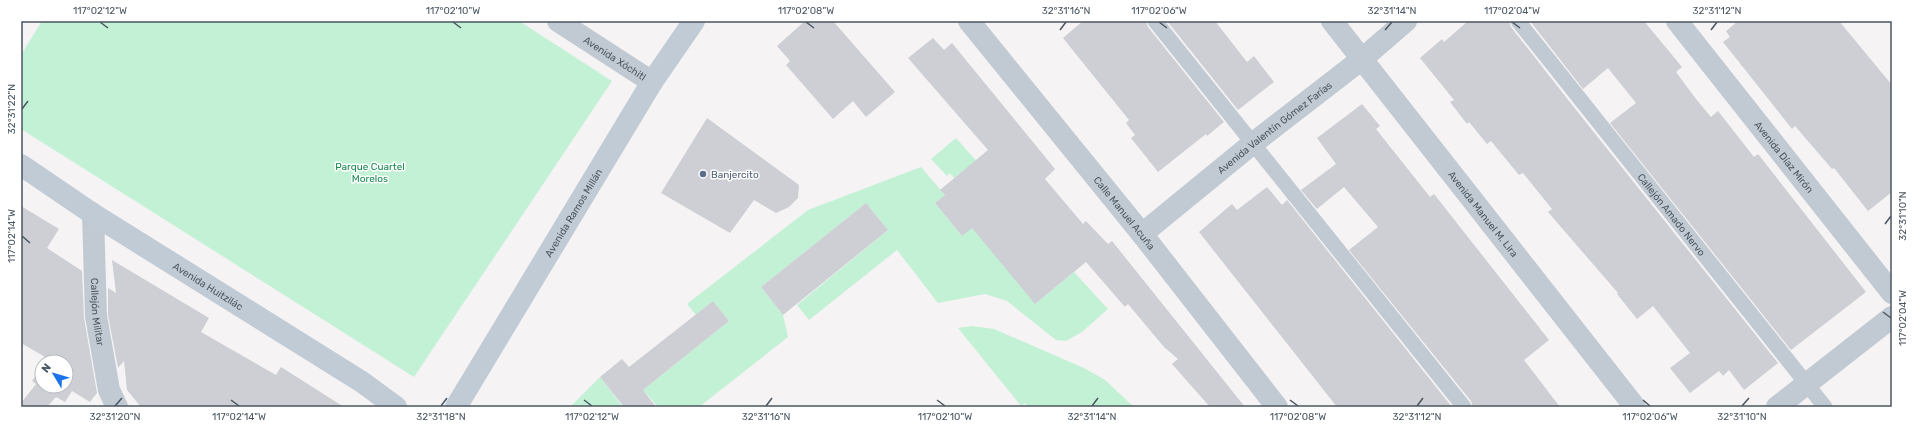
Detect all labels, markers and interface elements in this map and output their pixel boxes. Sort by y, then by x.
text: 117°02'12"W [73,5,127,17]
text: 117°02'10"W [426,5,480,17]
text: 117°02'08"W [778,5,834,17]
text: 32°31'16"N [1042,5,1090,17]
text: 117°02'06"W [1131,5,1187,17]
text: 32°31'14"N [1367,5,1417,17]
text: 117°02'04"W [1484,5,1540,17]
text: 32°31'12"N [1693,5,1741,17]
street label: Avenida Xóchitl [581,34,648,83]
street label: Avenida Valentín Gómez Farías [1215,79,1335,177]
text: 32°31'22"N [6,84,18,134]
street label: Avenida Díaz Mirón [1751,119,1816,196]
park label: Parque Cuartel Morelos [335,161,405,185]
street label: Avenida Ramos Millán [543,167,605,259]
marker: Banjercito [698,169,708,179]
place label: Banjercito [711,169,759,181]
street label: Avenida Manuel M. Lira [1445,169,1520,260]
street label: Callejón Amado Nervo [1635,171,1708,259]
street label: Calle Manuel Acuña [1091,174,1157,252]
text: 32°31'10"N [1897,191,1909,241]
text: 117°02'14"W [6,209,18,263]
street label: Avenida Huitzilác [171,260,245,313]
street label: Callejón Militar [88,278,106,347]
text: 117°02'04"W [1897,290,1909,346]
north arrow [34,354,74,394]
text: N [39,361,54,375]
text: 32°31'20"N [90,411,141,423]
text: 117°02'14"W [212,411,266,423]
text: 32°31'18"N [416,411,466,423]
text: 117°02'12"W [565,411,619,423]
text: 32°31'16"N [742,411,790,423]
text: 117°02'10"W [918,411,972,423]
text: 32°31'14"N [1067,411,1117,423]
text: 117°02'08"W [1270,411,1326,423]
text: 32°31'12"N [1393,411,1441,423]
text: 117°02'06"W [1622,411,1678,423]
text: 32°31'10"N [1717,411,1767,423]

